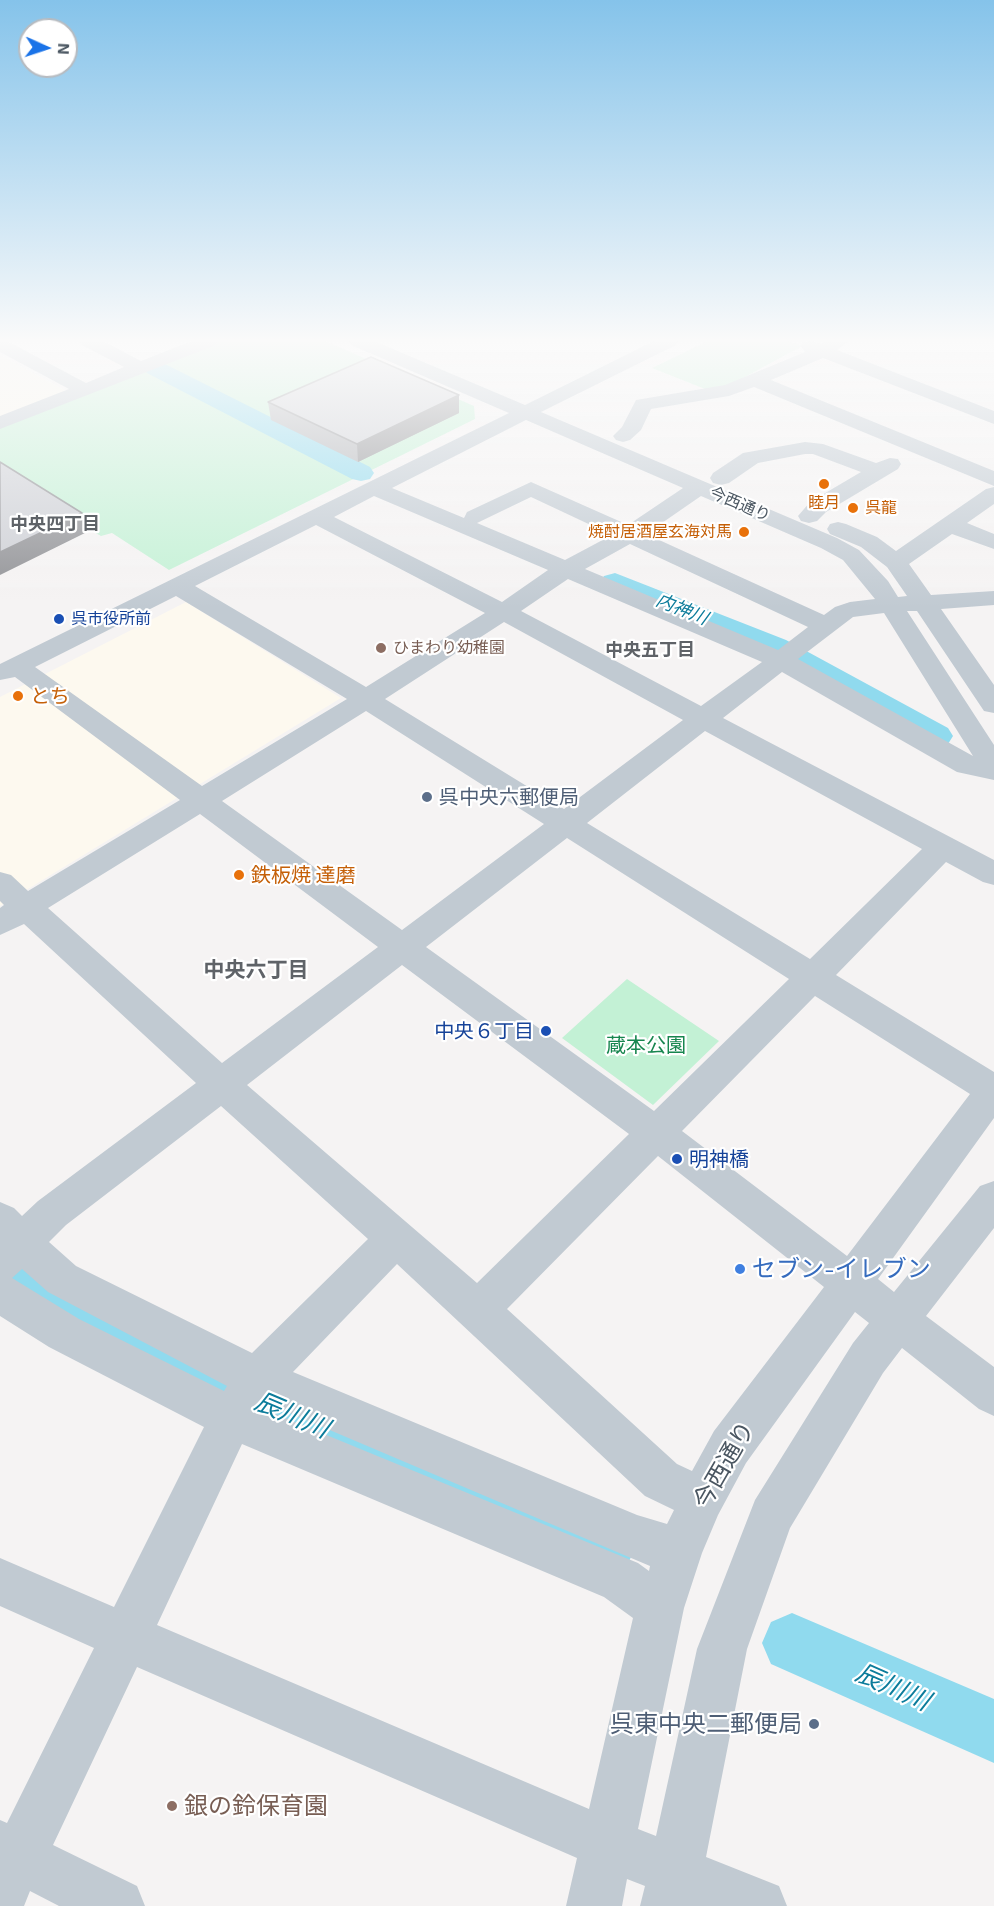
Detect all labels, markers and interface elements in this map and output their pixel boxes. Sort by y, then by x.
north arrow [18,18,78,78]
text: N [55,43,74,55]
marker: 睦月 [817,477,831,491]
street label: 今西通り [707,483,773,525]
place label: 睦月 [808,493,840,513]
place label: 呉龍 [865,498,897,518]
marker: 呉龍 [846,501,860,515]
district label: 中央四丁目 [10,513,100,535]
place label: 焼酎居酒屋玄海対馬 [588,522,732,542]
marker: 焼酎居酒屋玄海対馬 [737,525,751,539]
water label: 内神川 [653,589,711,629]
place label: 呉市役所前 [71,609,151,629]
marker: 呉市役所前 [52,612,66,626]
place label: ひまわり幼稚園 [393,638,505,658]
district label: 中央五丁目 [605,639,695,661]
marker: ひまわり幼稚園 [374,641,388,655]
place label: とち [30,684,70,708]
marker: とち [11,689,25,703]
place label: 呉中央六郵便局 [439,785,579,809]
marker: 呉中央六郵便局 [420,790,434,804]
place label: 鉄板焼 達磨 [251,863,355,887]
marker: 鉄板焼 達磨 [232,868,246,882]
district label: 中央六丁目 [204,957,308,983]
place label: 中央６丁目 [434,1019,534,1043]
marker: 中央６丁目 [539,1024,553,1038]
park label: 蔵本公園 [606,1033,686,1057]
place label: 明神橋 [689,1147,749,1171]
marker: 明神橋 [670,1152,684,1166]
place label: セブン-イレブン [752,1255,931,1283]
marker: セブン-イレブン [733,1262,747,1276]
water label: 辰川川 [250,1385,334,1445]
street label: 今西通り [688,1416,760,1514]
water label: 辰川川 [851,1657,935,1717]
place label: 呉東中央二郵便局 [610,1710,802,1738]
marker: 呉東中央二郵便局 [807,1717,821,1731]
place label: 銀の鈴保育園 [184,1792,328,1820]
marker: 銀の鈴保育園 [165,1799,179,1813]

